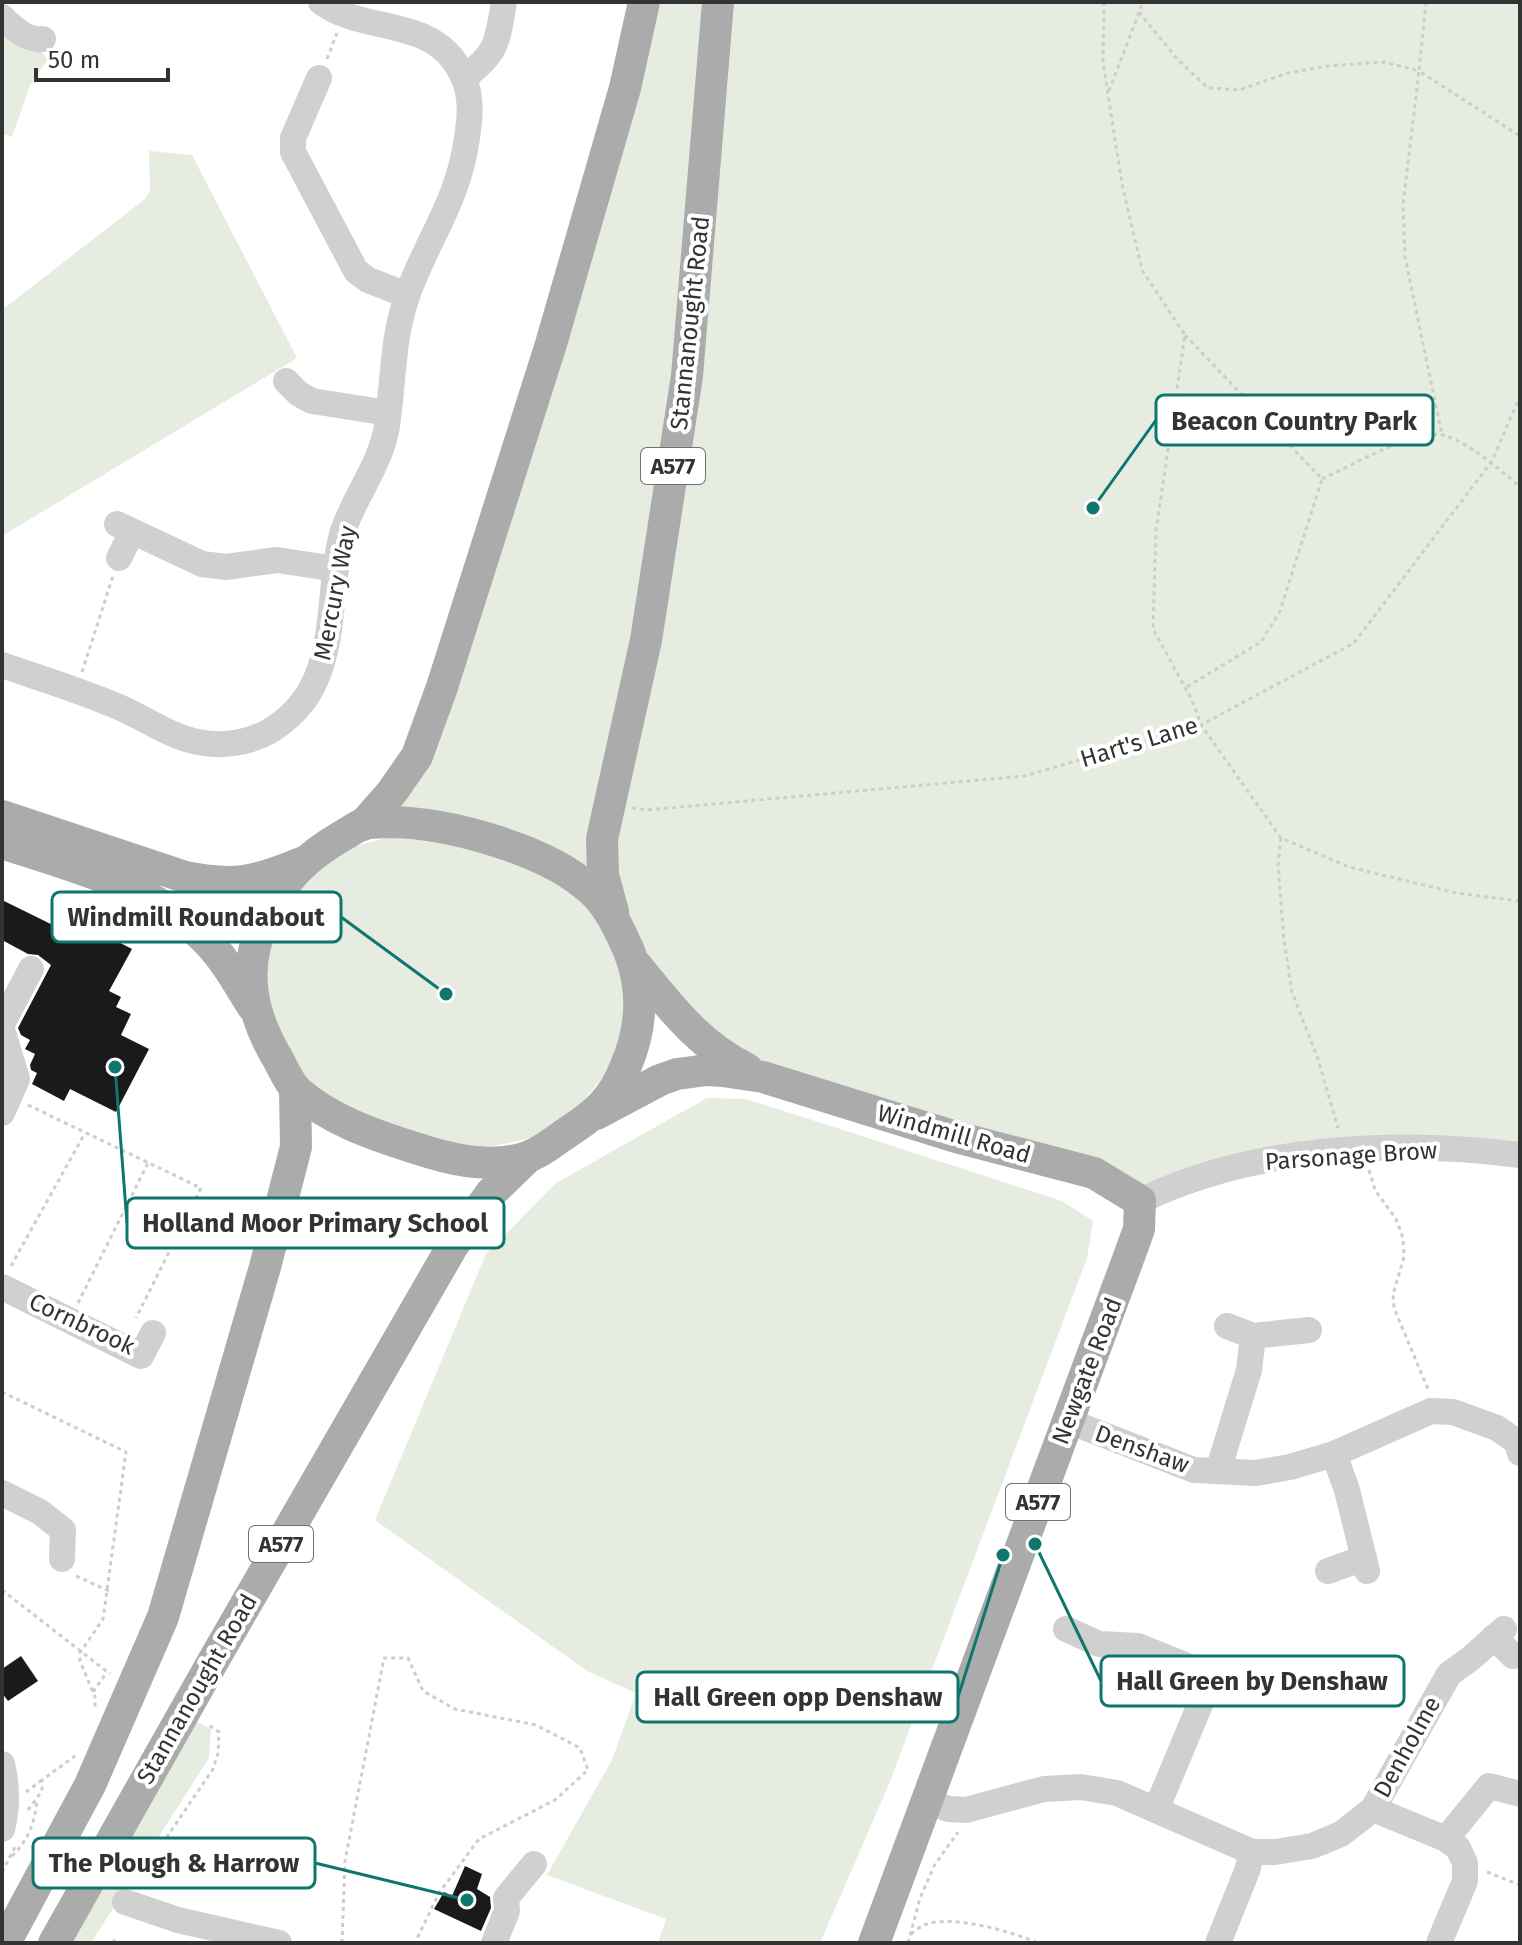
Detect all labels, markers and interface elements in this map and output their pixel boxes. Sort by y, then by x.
scale bar [36,32,168,82]
text: 50 m [48,46,100,74]
street label: Stannanought Road [665,215,715,431]
callout: Beacon Country Park [1156,395,1433,445]
text: Beacon Country Park [1171,406,1417,437]
road number: A577 [641,448,705,484]
street label: Mercury Way [308,523,362,663]
street label: Hart's Lane [1077,711,1201,773]
callout: Windmill Roundabout [52,892,341,942]
text: Windmill Roundabout [67,902,325,933]
street label: Windmill Road [874,1099,1034,1169]
street label: Parsonage Brow [1264,1136,1438,1176]
callout: Holland Moor Primary School [127,1198,504,1248]
text: Holland Moor Primary School [142,1208,488,1239]
street label: Cornbrook [25,1287,140,1361]
street label: Newgate Road [1046,1294,1128,1448]
street label: Denshaw [1091,1419,1193,1479]
road number: A577 [1006,1484,1070,1520]
road number: A577 [249,1526,313,1562]
street label: Stannanought Road [131,1589,263,1789]
callout: Hall Green by Denshaw [1101,1656,1404,1706]
text: Hall Green by Denshaw [1116,1666,1388,1697]
callout: Hall Green opp Denshaw [637,1672,958,1722]
text: Hall Green opp Denshaw [653,1682,943,1713]
street label: Denholme [1368,1692,1446,1802]
callout: The Plough & Harrow [33,1838,315,1888]
text: The Plough & Harrow [49,1848,300,1879]

